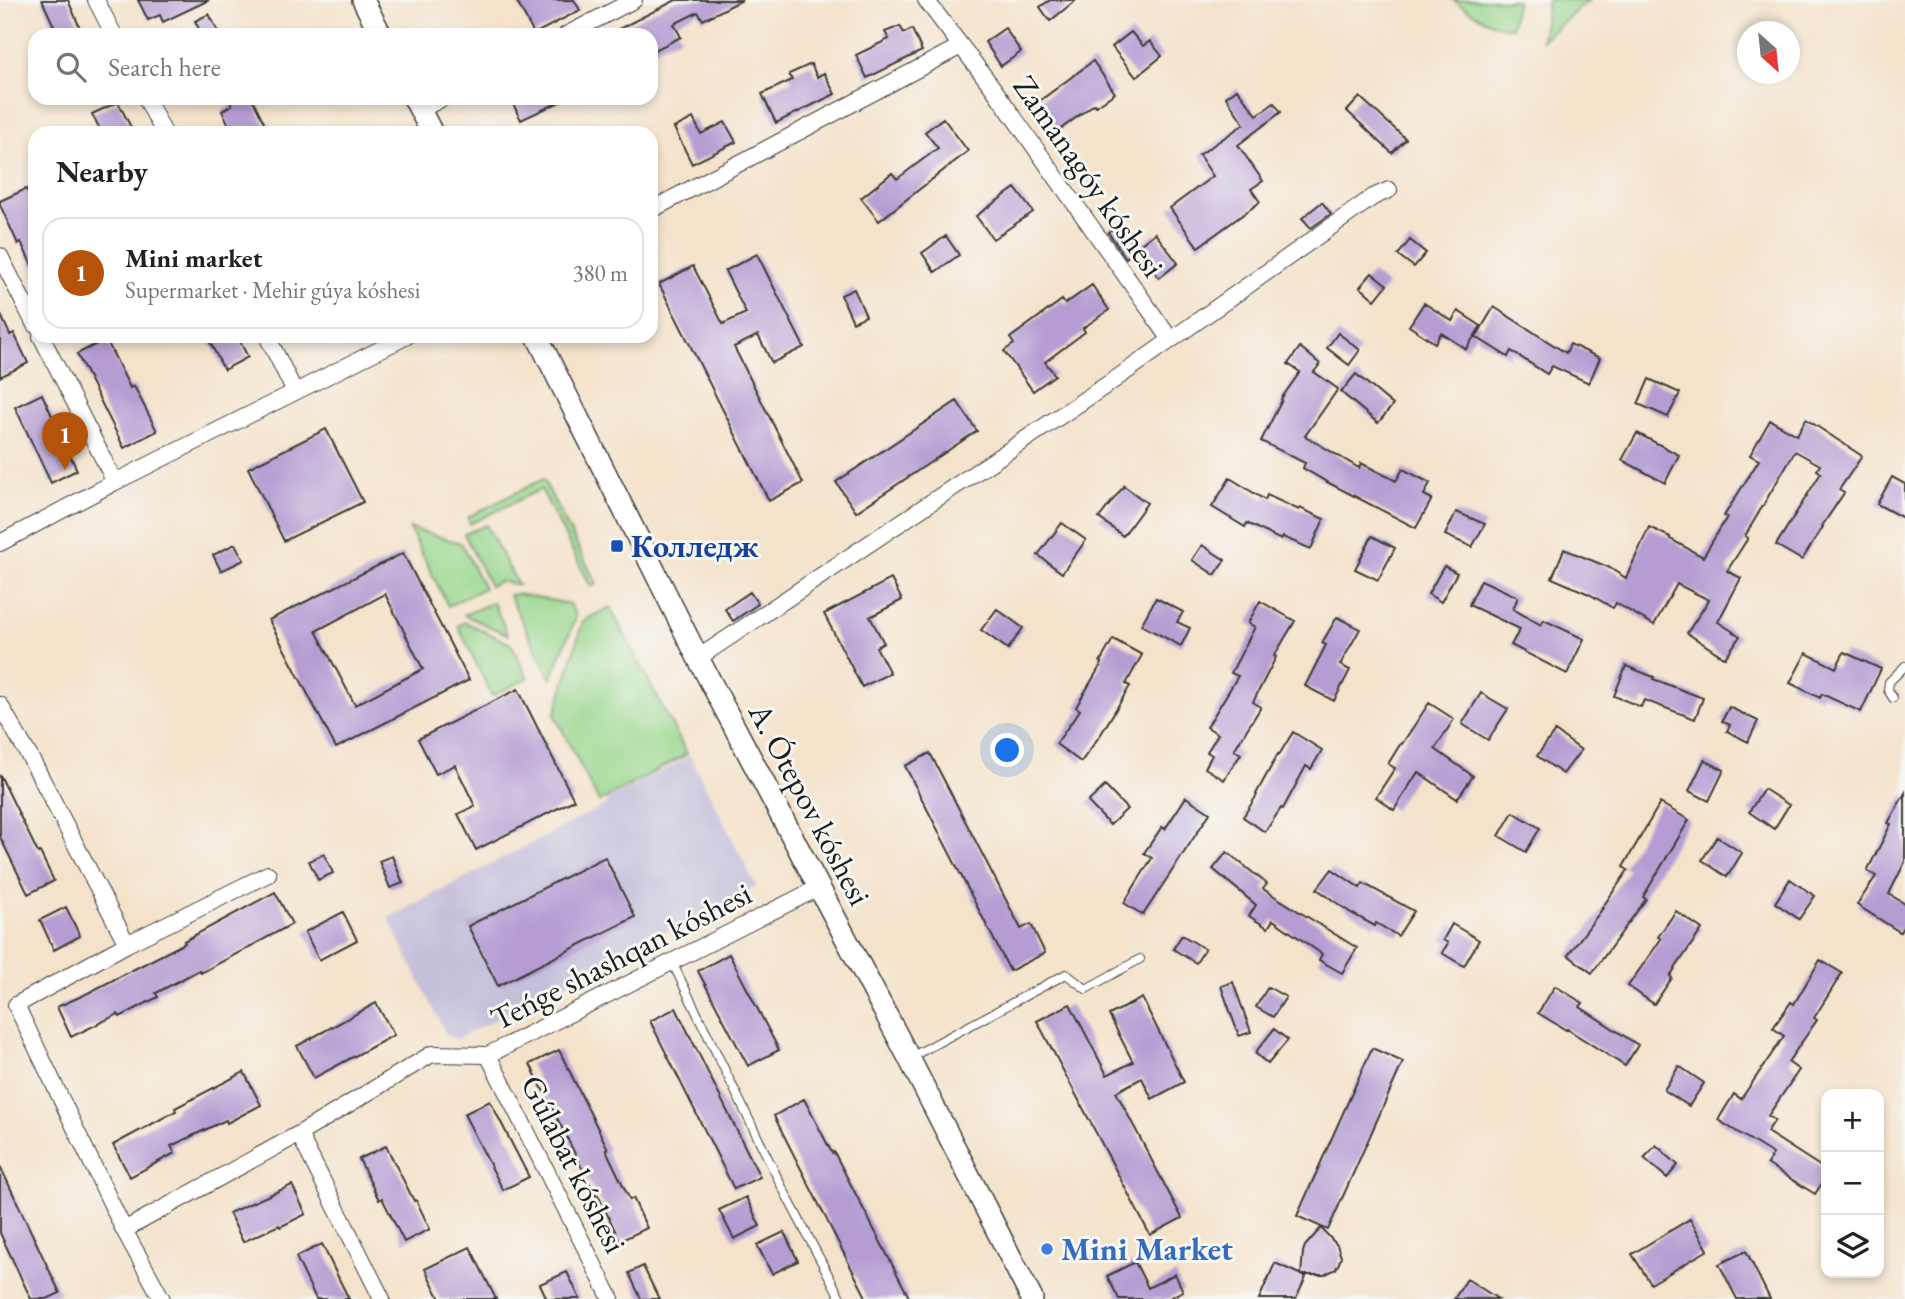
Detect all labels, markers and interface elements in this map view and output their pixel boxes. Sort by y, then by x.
north arrow [1737,21,1800,84]
search box [28,28,658,105]
icon: search [52,48,90,86]
text: Search here [108,50,221,84]
street label: Zamanagóy kóshesi [1004,67,1174,285]
text: Nearby [56,152,148,191]
text: Mini market [125,241,262,275]
text: 1 [75,258,87,288]
text: 380 m [572,258,628,288]
text: Supermarket · Mehir gúyа kóshesi [125,275,420,305]
pin: 1 [42,412,88,470]
place label: Колледж [631,525,759,567]
marker: Колледж [609,538,625,554]
street label: A. Ótepov kóshesi [739,695,881,913]
your location [990,733,1024,767]
street label: Teńge shashqan kóshesi [483,872,759,1040]
street label: Gúlabat kóshesi [511,1068,637,1260]
map controls [1821,1089,1884,1278]
button: + [1821,1089,1884,1152]
button: − [1821,1152,1884,1215]
button: layers [1821,1215,1884,1278]
place label: Mini Market [1061,1228,1233,1270]
marker: Mini Market [1039,1241,1055,1257]

